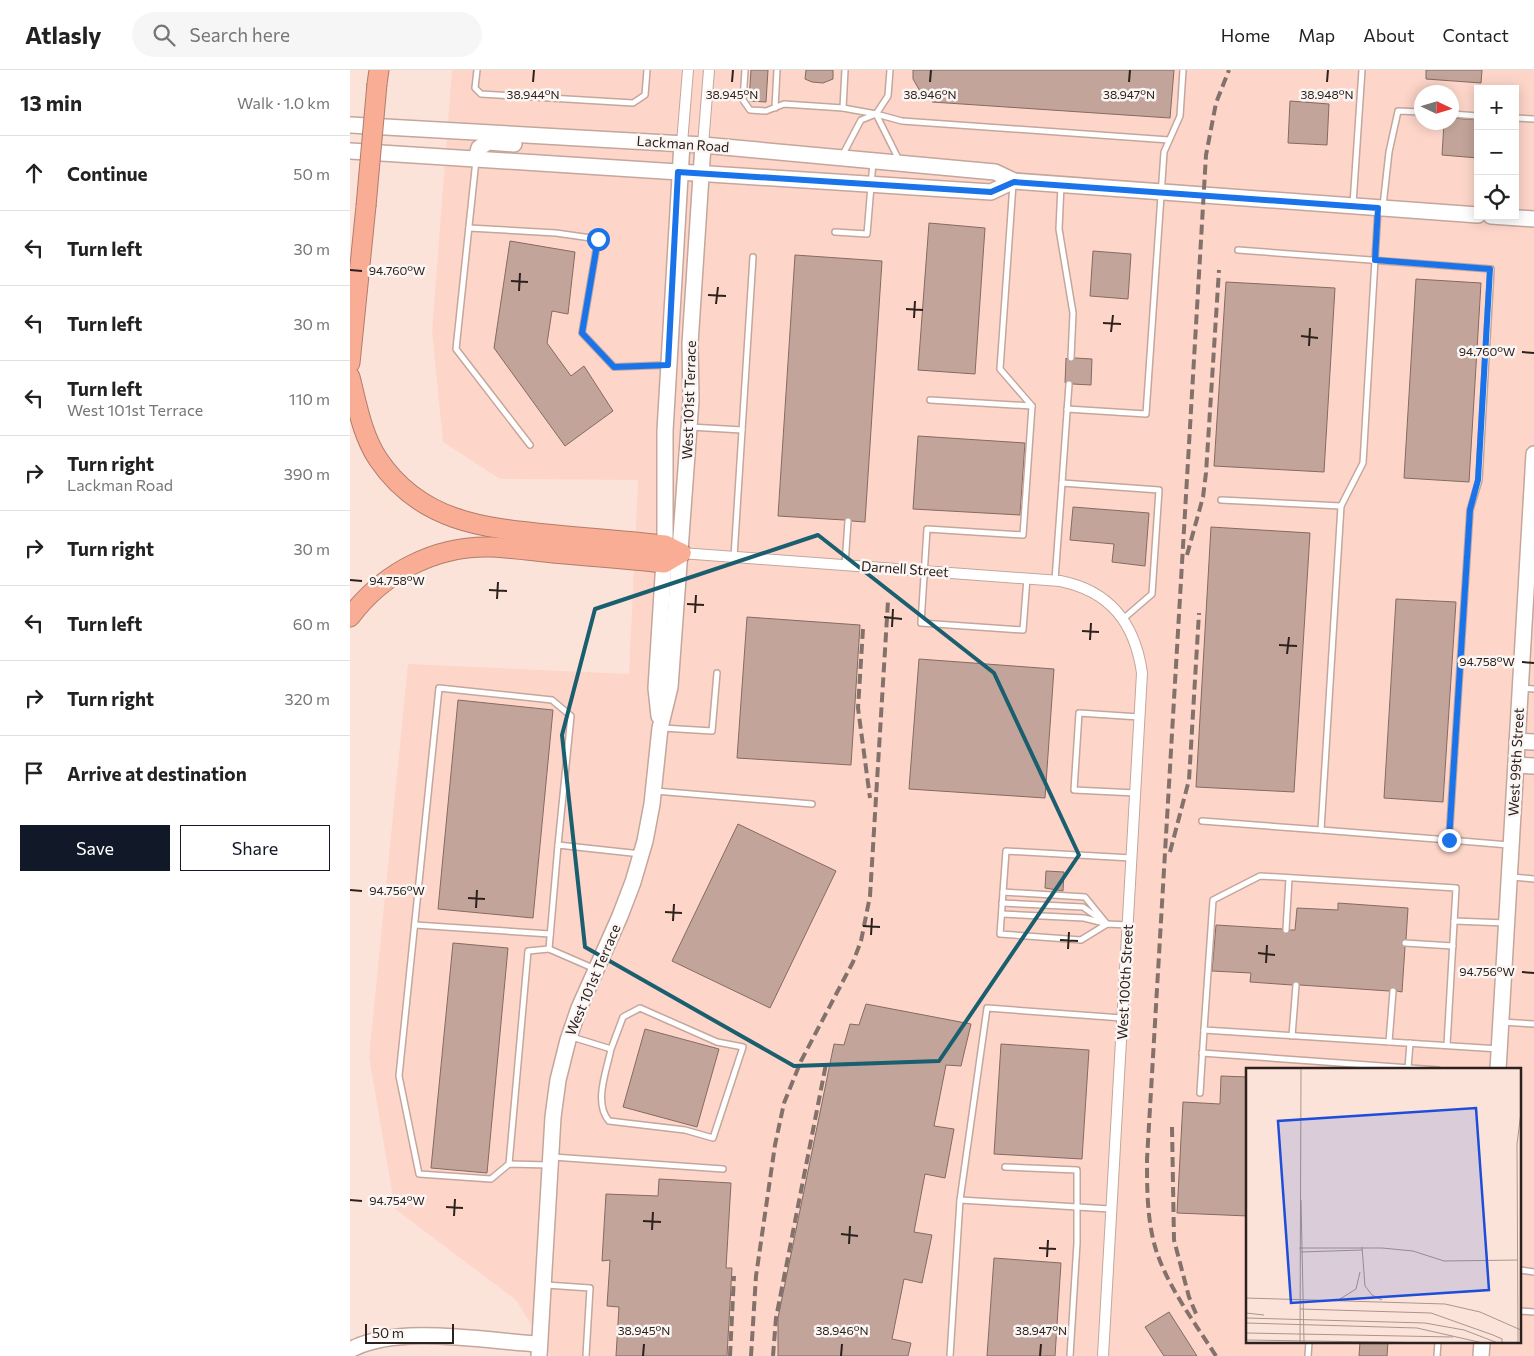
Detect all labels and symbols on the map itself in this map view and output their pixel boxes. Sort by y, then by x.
north arrow [1414,85,1459,130]
text: 38.944°N [507,87,559,101]
text: 38.945°N [706,87,758,101]
text: 38.946°N [904,87,957,101]
text: 38.947°N [1103,87,1155,101]
text: 38.948°N [1301,87,1354,101]
street label: Lackman Road [636,132,730,155]
route start [587,228,610,251]
text: 94.760°W [369,263,425,277]
street label: West 101st Terrace [678,340,699,460]
text: 94.760°W [1459,344,1515,358]
street label: Darnell Street [861,557,950,580]
text: 94.758°W [369,573,425,587]
text: 94.758°W [1459,654,1515,668]
street label: West 99th Street [1504,707,1527,817]
route end [1438,829,1461,852]
text: 94.756°W [369,883,425,897]
street label: West 101st Terrace [561,922,624,1038]
street label: West 100th Street [1113,924,1136,1040]
text: 94.756°W [1459,964,1515,978]
inset map [1246,1068,1522,1344]
text: 94.754°W [369,1193,425,1207]
scale bar [365,1321,454,1344]
text: 38.945°N [618,1323,670,1337]
text: 38.946°N [816,1323,869,1337]
text: 38.947°N [1015,1323,1067,1337]

